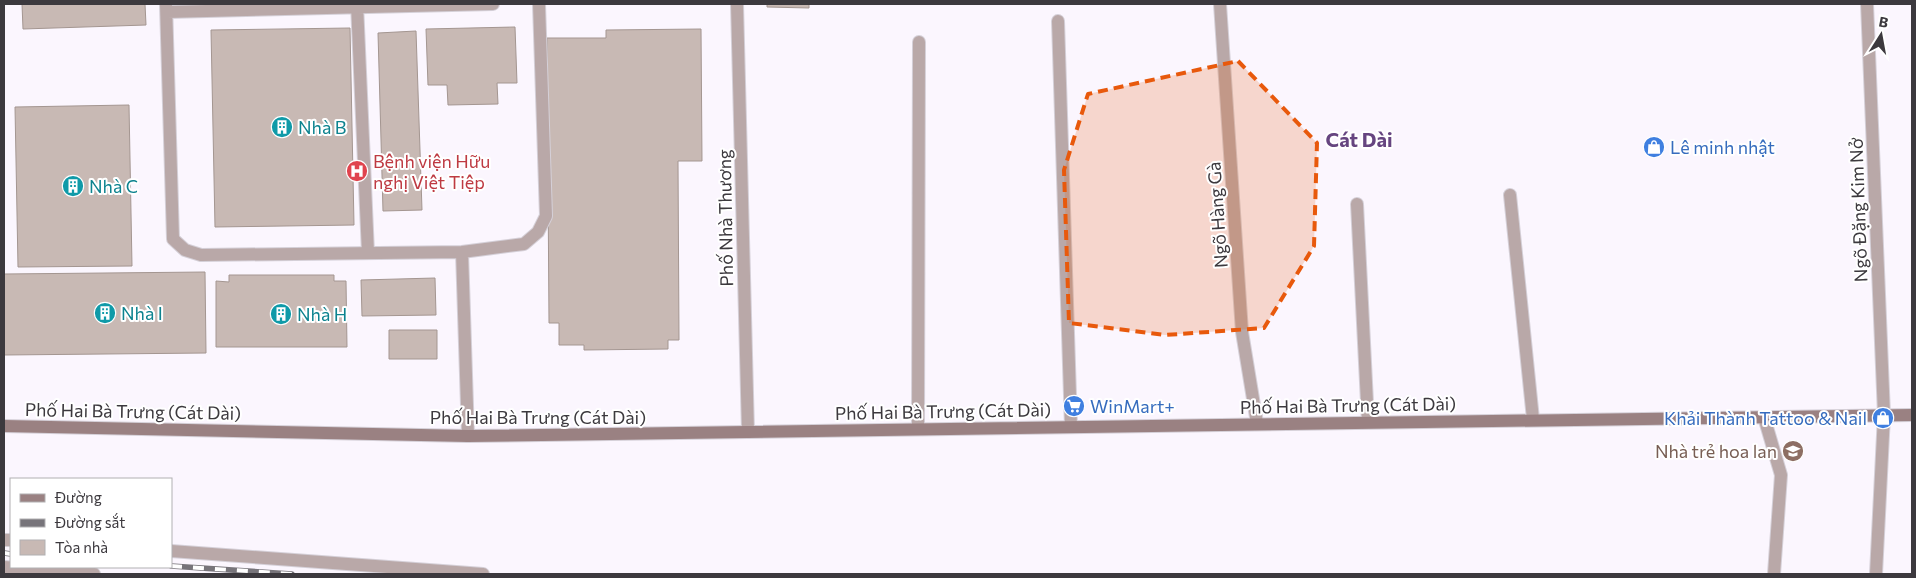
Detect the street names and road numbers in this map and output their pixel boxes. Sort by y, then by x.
street label: Ngõ Đặng Kim Nở [1844,137,1872,283]
street label: Phố Nhà Thương [713,149,737,287]
street label: Ngõ Hàng Gà [1202,161,1232,269]
street label: Phố Hai Bà Trưng (Cát Dài) [1240,392,1456,418]
street label: Phố Hai Bà Trưng (Cát Dài) [25,398,241,424]
street label: Phố Hai Bà Trưng (Cát Dài) [835,398,1051,424]
street label: Phố Hai Bà Trưng (Cát Dài) [430,406,646,428]

